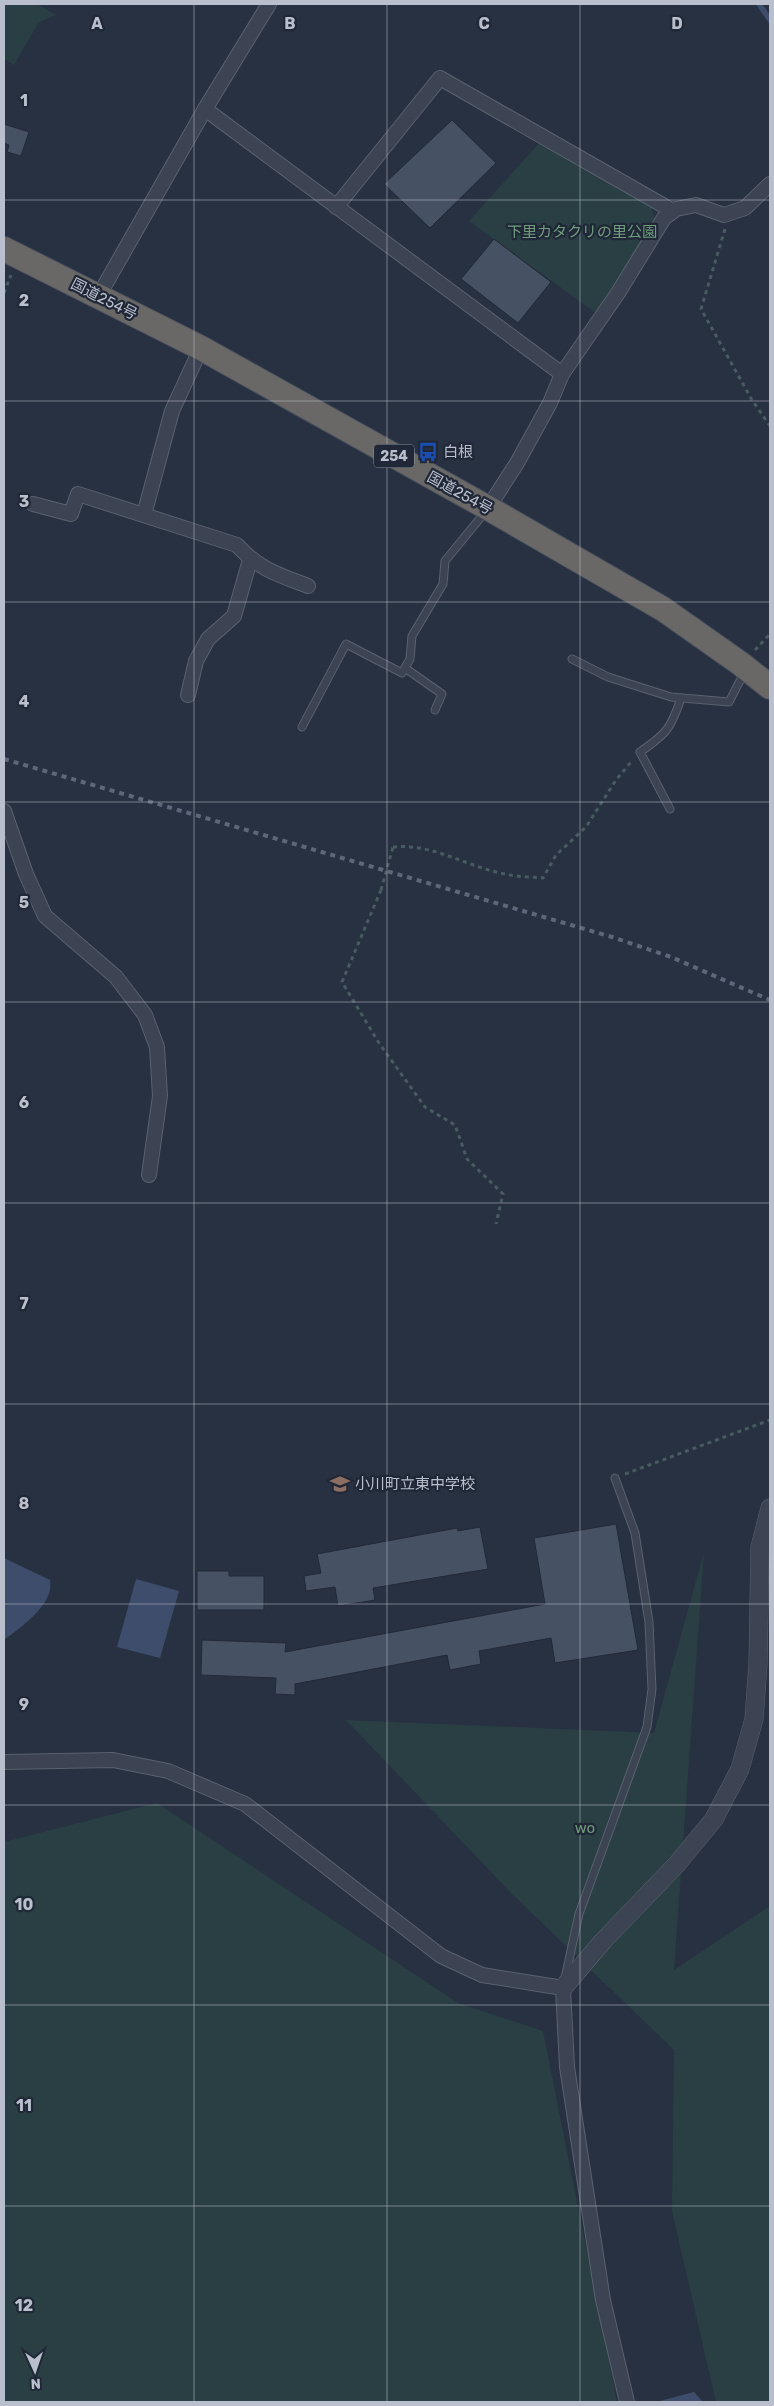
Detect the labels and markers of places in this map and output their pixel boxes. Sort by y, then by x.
bus stop icon: 白根 [417,441,439,463]
place label: 白根 [443,443,473,461]
school or university icon: 小川町立東中学校 [329,1473,351,1495]
place label: 小川町立東中学校 [355,1475,475,1493]

